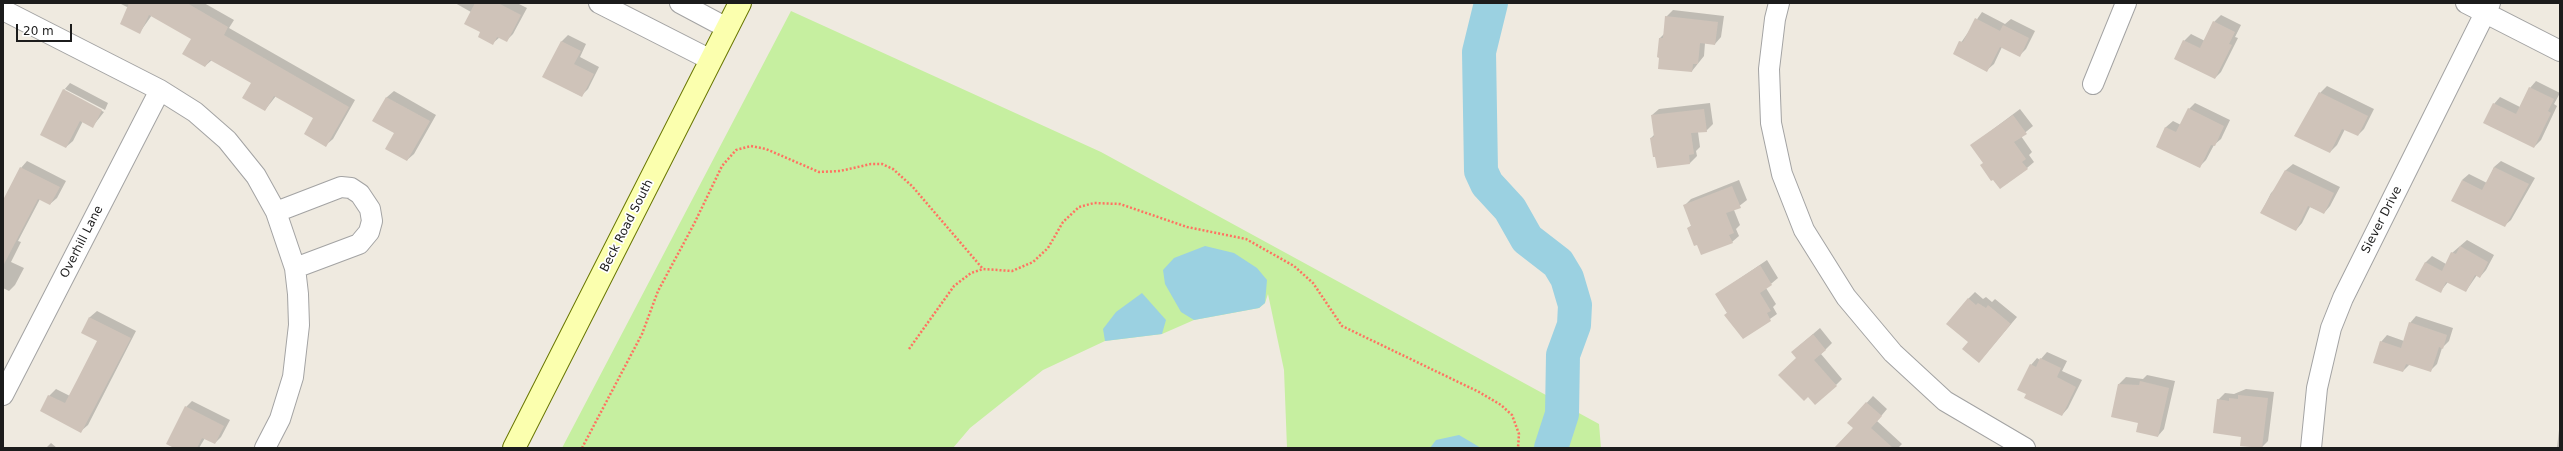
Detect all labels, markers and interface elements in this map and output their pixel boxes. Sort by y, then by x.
scale bar [18,16,74,42]
text: 20 m [23,24,54,38]
street label: Beck Road South [597,177,657,275]
street label: Siever Drive [2359,184,2405,256]
street label: Overhill Lane [58,203,106,281]

